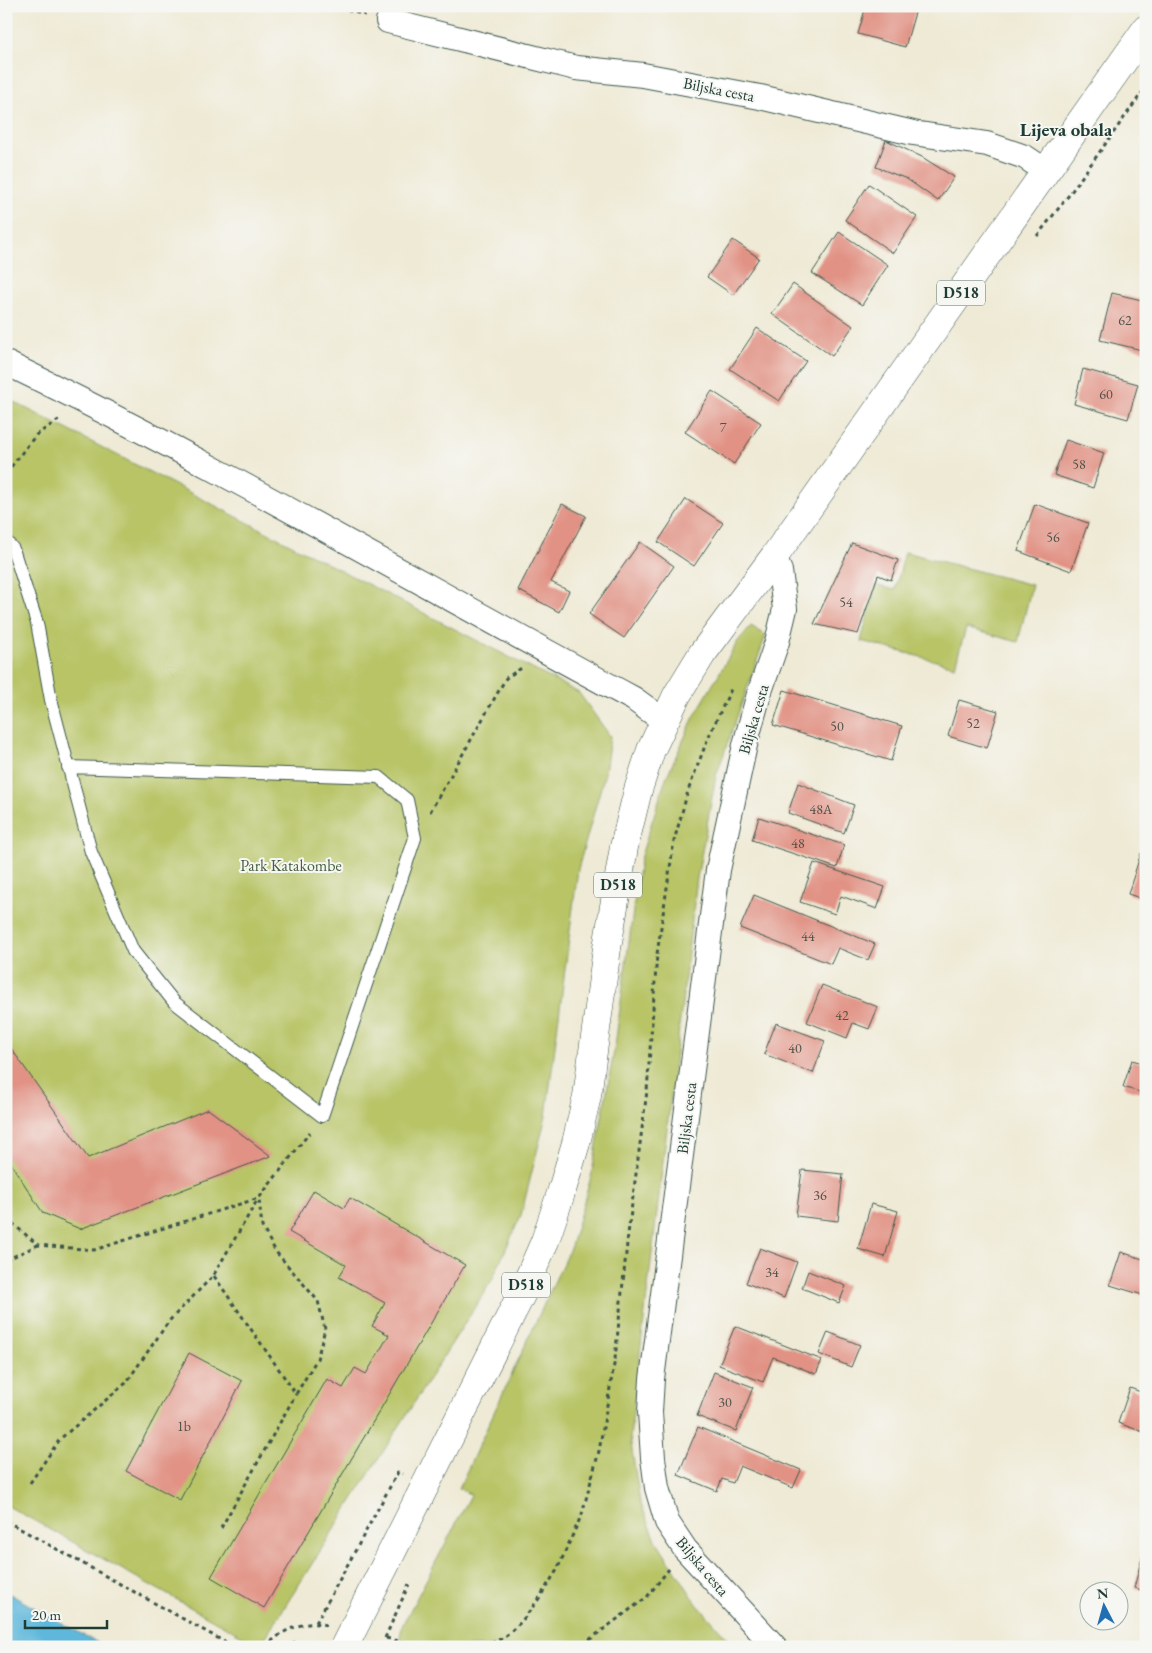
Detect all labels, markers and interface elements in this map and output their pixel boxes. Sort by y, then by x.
street label: Biljska cesta [682,72,757,107]
district label: Lijeva obala [1020,117,1113,142]
road number: D518 [937,280,985,306]
house number: 62 [1118,311,1132,329]
house number: 60 [1099,385,1113,403]
house number: 7 [720,418,727,436]
house number: 58 [1072,455,1086,473]
house number: 56 [1046,528,1060,546]
house number: 54 [839,593,853,611]
street label: Biljska cesta [733,681,774,757]
house number: 52 [966,714,980,732]
house number: 50 [830,717,844,735]
house number: 48A [809,800,833,818]
house number: 48 [791,834,805,852]
park label: Park Katakombe [240,855,342,876]
road number: D518 [594,872,642,898]
house number: 44 [801,927,815,945]
house number: 42 [835,1006,849,1024]
house number: 40 [788,1039,802,1057]
street label: Biljska cesta [672,1080,701,1155]
house number: 36 [813,1186,827,1204]
house number: 34 [765,1263,779,1281]
road number: D518 [502,1272,550,1298]
house number: 30 [718,1393,732,1411]
house number: 1b [177,1417,191,1435]
street label: Biljska cesta [671,1532,734,1601]
north arrow [1080,1580,1130,1630]
text: N [1096,1583,1110,1603]
scale bar [25,1598,108,1630]
text: 20 m [32,1605,61,1624]

